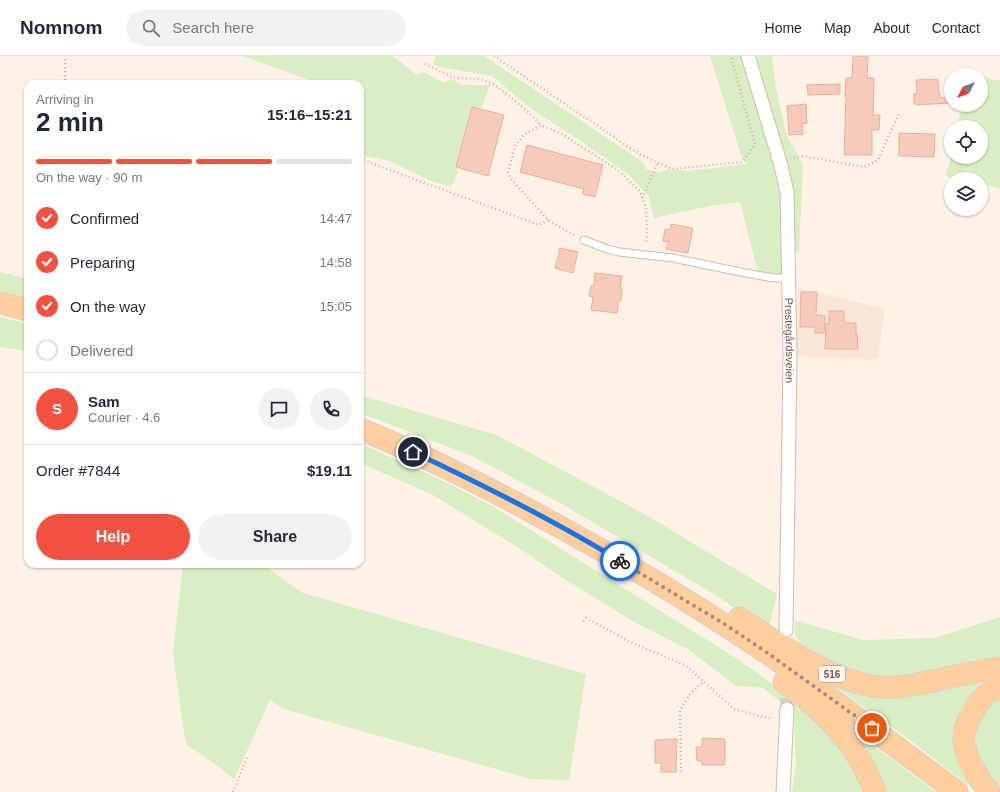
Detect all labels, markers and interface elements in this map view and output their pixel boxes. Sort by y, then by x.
search box [126,10,406,46]
text: Nomnom [20,17,102,38]
icon: search [140,17,162,39]
text: Search here [172,19,254,36]
text: Home [765,20,802,36]
text: Map [824,20,851,36]
text: About [873,20,910,36]
text: Contact [932,20,980,36]
north arrow [944,68,988,112]
map controls [944,68,988,216]
text: Arriving in [36,92,94,107]
text: 15:16–15:21 [267,106,352,123]
text: 2 min [36,107,104,137]
button: locate [944,120,988,164]
text: On the way · 90 m [36,170,142,185]
button: layers [944,172,988,216]
icon: check [36,207,58,229]
text: Confirmed [70,210,139,227]
text: 14:47 [319,211,352,226]
icon: check [36,251,58,273]
text: Preparing [70,254,135,271]
text: 14:58 [319,255,352,270]
icon: check [36,295,58,317]
street label: Prestegårdsveien [783,297,796,383]
text: On the way [70,298,146,315]
text: 15:05 [319,299,352,314]
text: Delivered [70,342,133,359]
button: chat [258,388,300,430]
button: phone [310,388,352,430]
text: Sam [88,393,120,410]
text: S [52,400,62,417]
text: Courier · 4.6 [88,410,160,425]
pin [396,435,430,469]
icon: home [402,441,424,463]
text: Order #7844 [36,462,120,479]
text: $19.11 [307,462,352,479]
button: Help [36,514,190,560]
button: Share [198,514,352,560]
courier [600,541,640,581]
icon: bike [609,550,631,572]
road number: 516 [819,666,845,682]
pin [855,711,889,745]
icon: bag [861,717,883,739]

